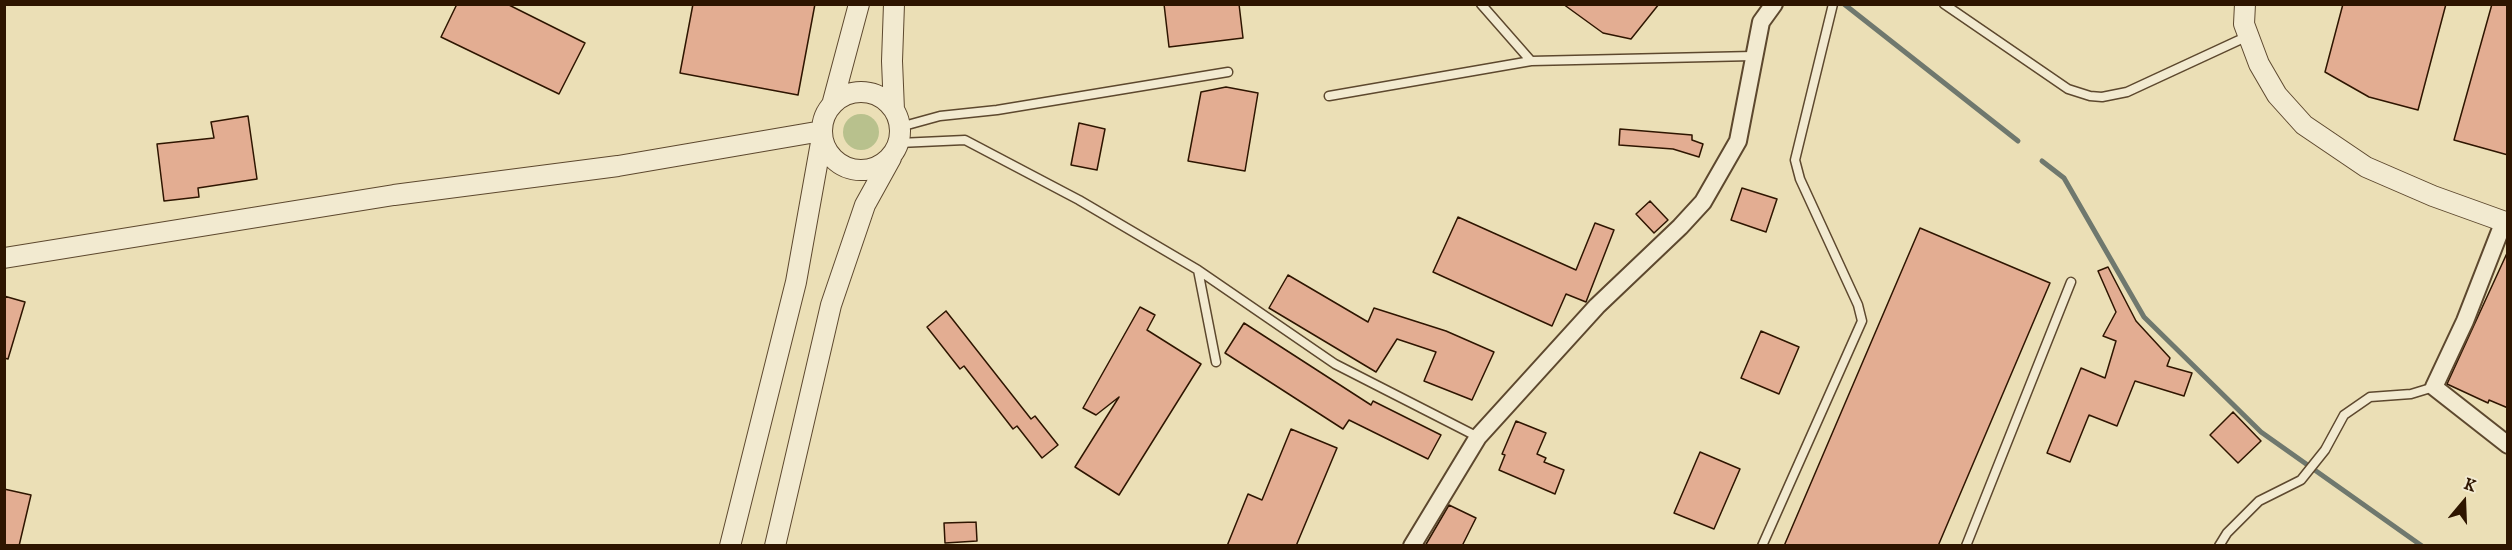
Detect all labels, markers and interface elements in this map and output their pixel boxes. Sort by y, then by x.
north arrow [2434,472,2494,532]
text: K [2461,474,2478,496]

